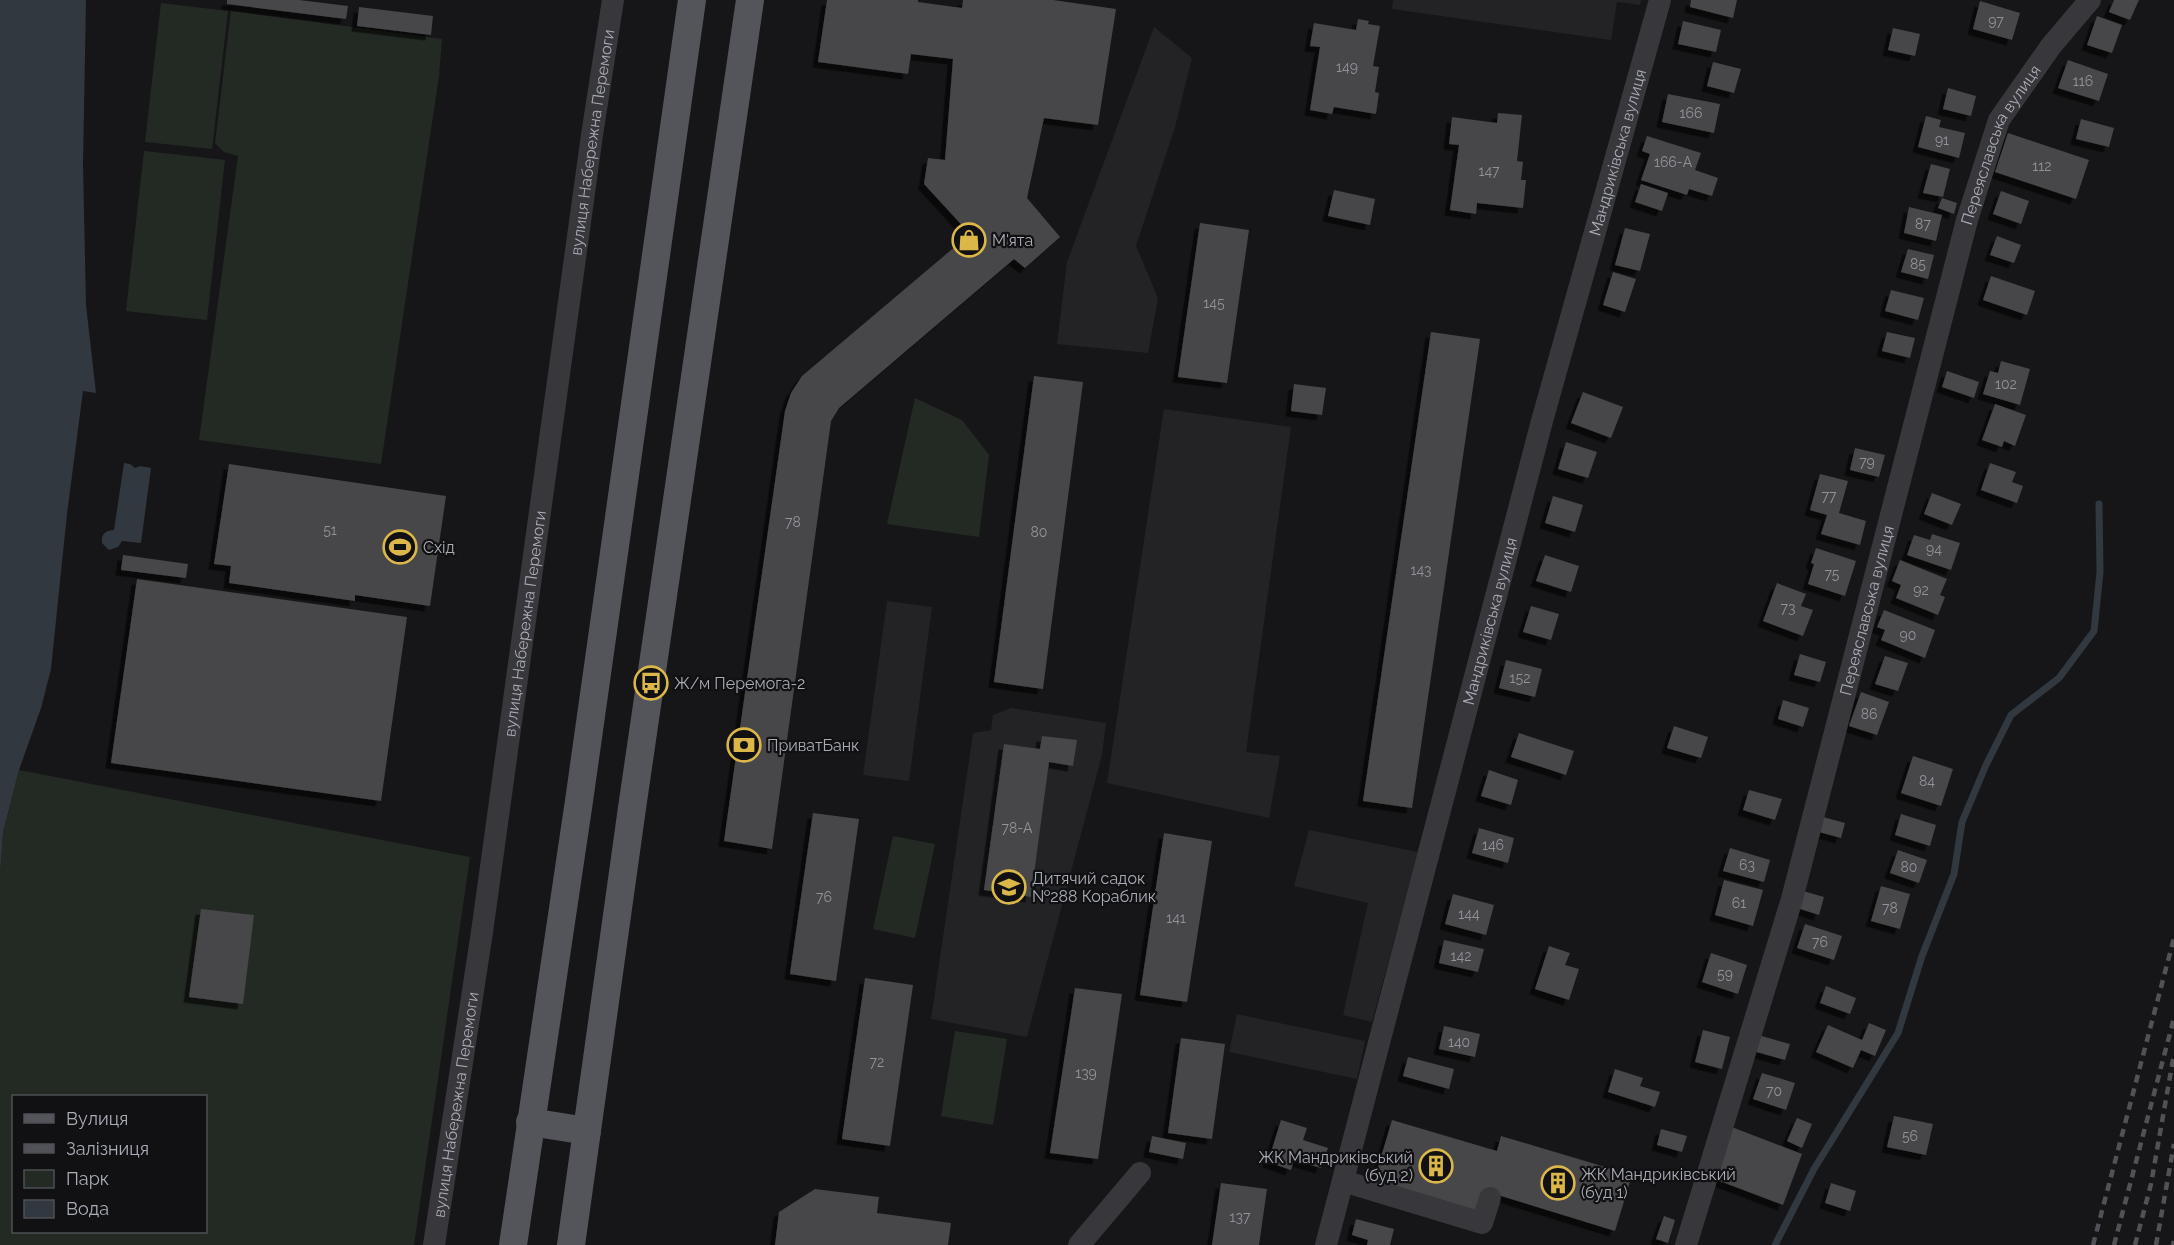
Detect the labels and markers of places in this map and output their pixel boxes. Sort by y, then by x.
shop icon: М'ята [951,222,987,258]
place label: М'ята [992,231,1033,250]
sports icon: Схід [382,529,418,565]
place label: Схід [423,538,455,557]
bus stop icon: Ж/м Перемога-2 [633,665,669,701]
place label: Ж/м Перемога-2 [674,674,805,693]
bank icon: ПриватБанк [726,727,762,763]
place label: ПриватБанк [767,736,859,755]
school or university icon: Дитячий садок №288 Кораблик [991,869,1027,905]
place label: Дитячий садок №288 Кораблик [1032,869,1156,906]
place label: ЖК Мандриківський (буд 2) [1258,1148,1413,1185]
building icon: ЖК Мандриківський (буд 2) [1418,1148,1454,1184]
building icon: ЖК Мандриківський (буд 1) [1540,1165,1576,1201]
place label: ЖК Мандриківський (буд 1) [1581,1165,1736,1202]

